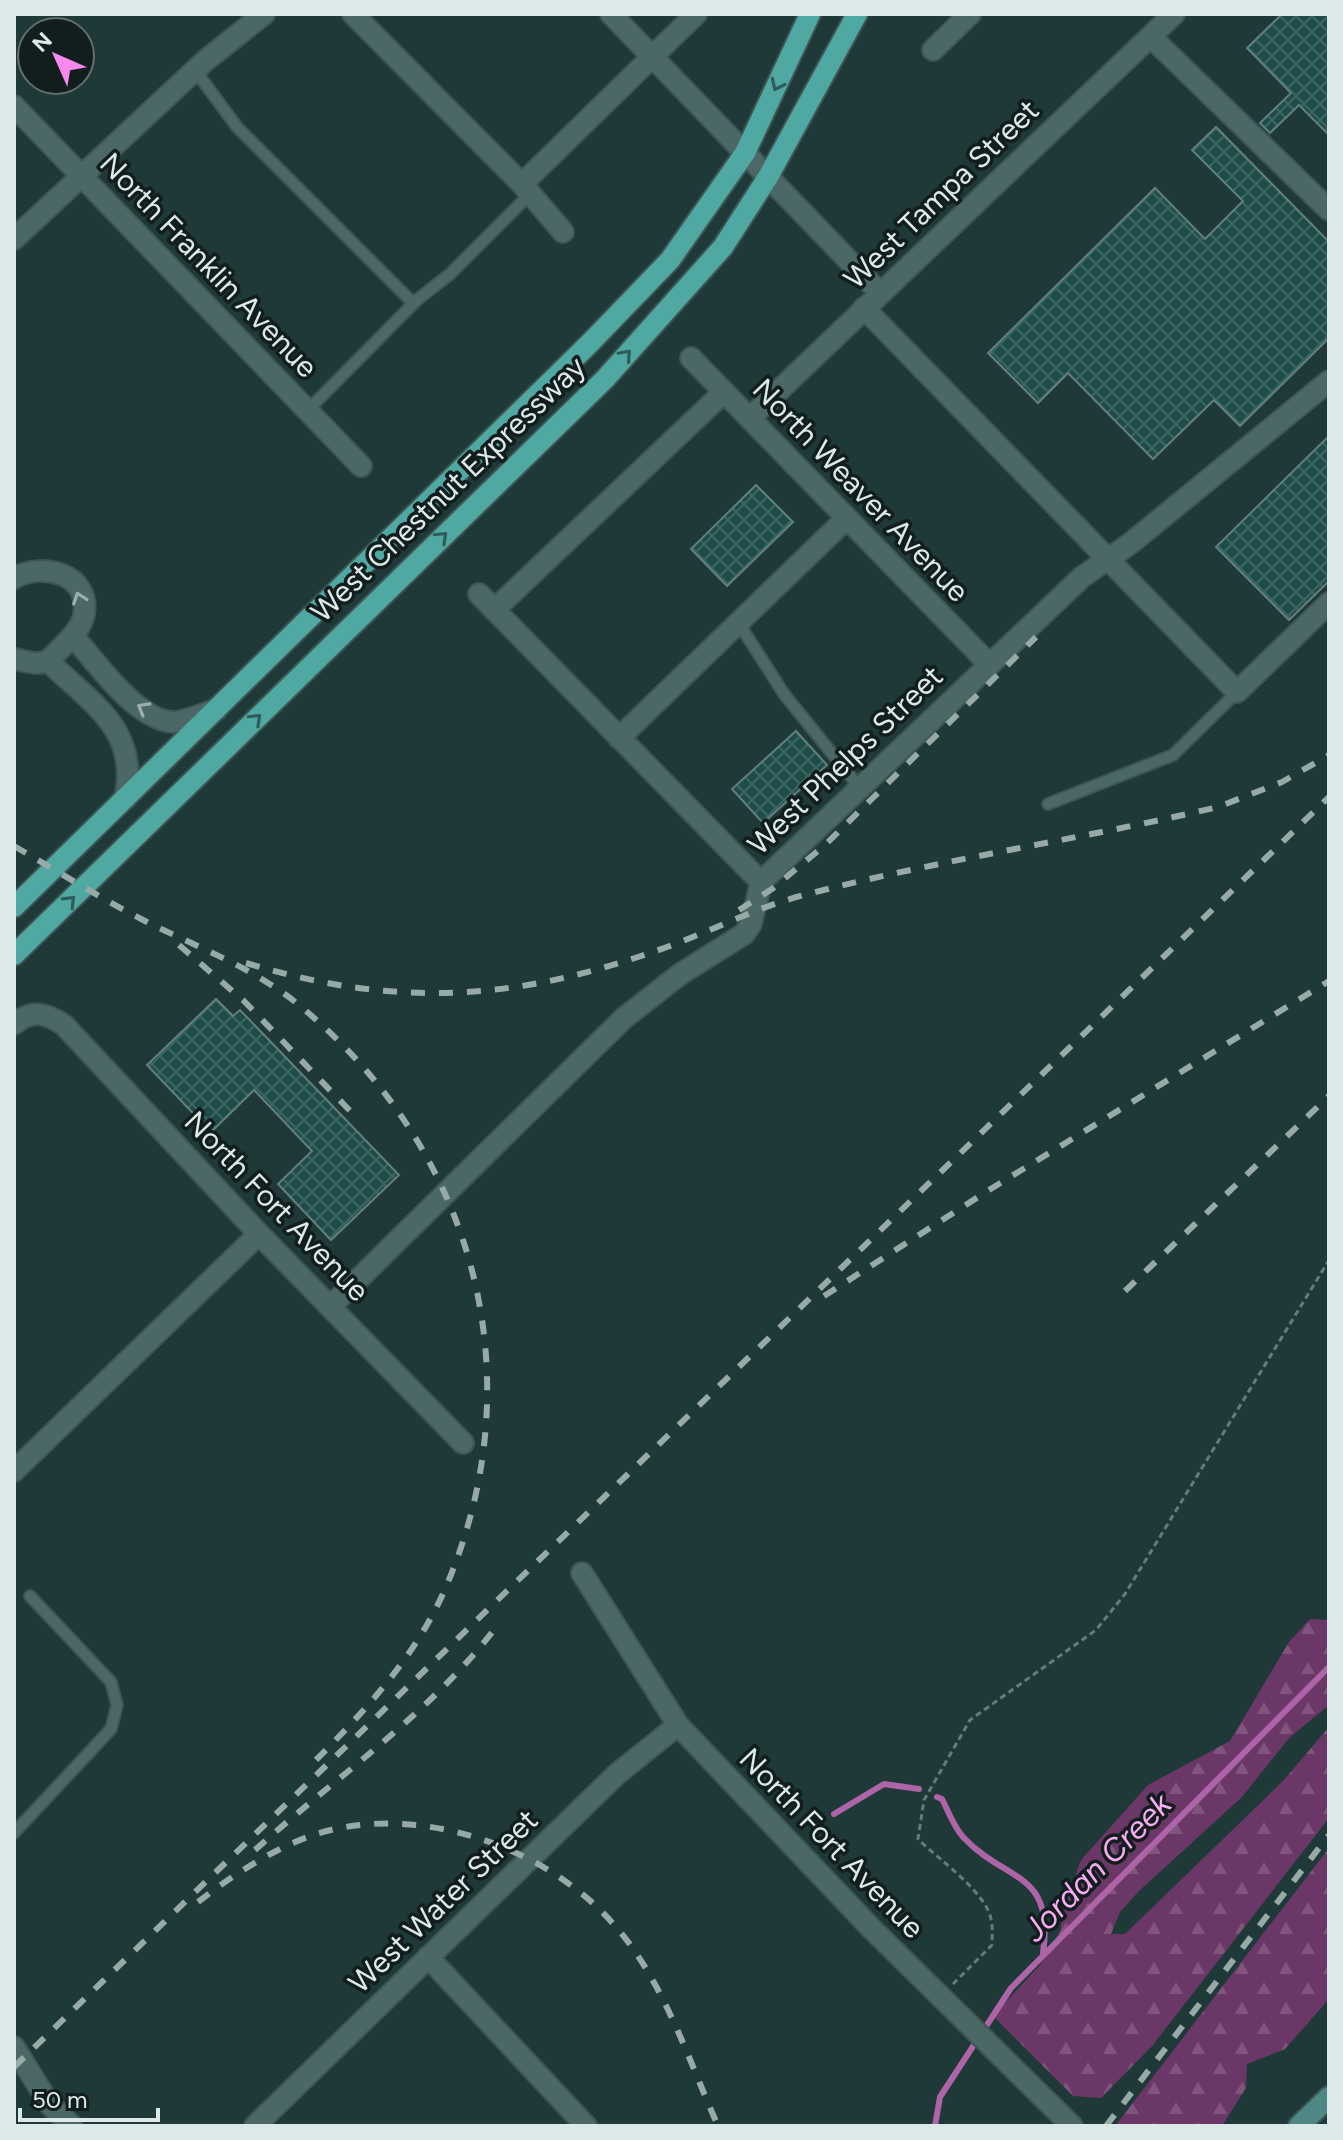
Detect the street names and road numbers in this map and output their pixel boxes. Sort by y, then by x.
street label: West Tampa Street [836,92,1046,296]
street label: North Franklin Avenue [92,145,326,385]
street label: West Chestnut Expressway [303,348,593,630]
street label: North Weaver Avenue [745,371,977,609]
street label: West Phelps Street [740,657,950,863]
street label: North Fort Avenue [177,1103,377,1309]
street label: North Fort Avenue [732,1740,932,1946]
street label: West Water Street [341,1801,545,2001]

